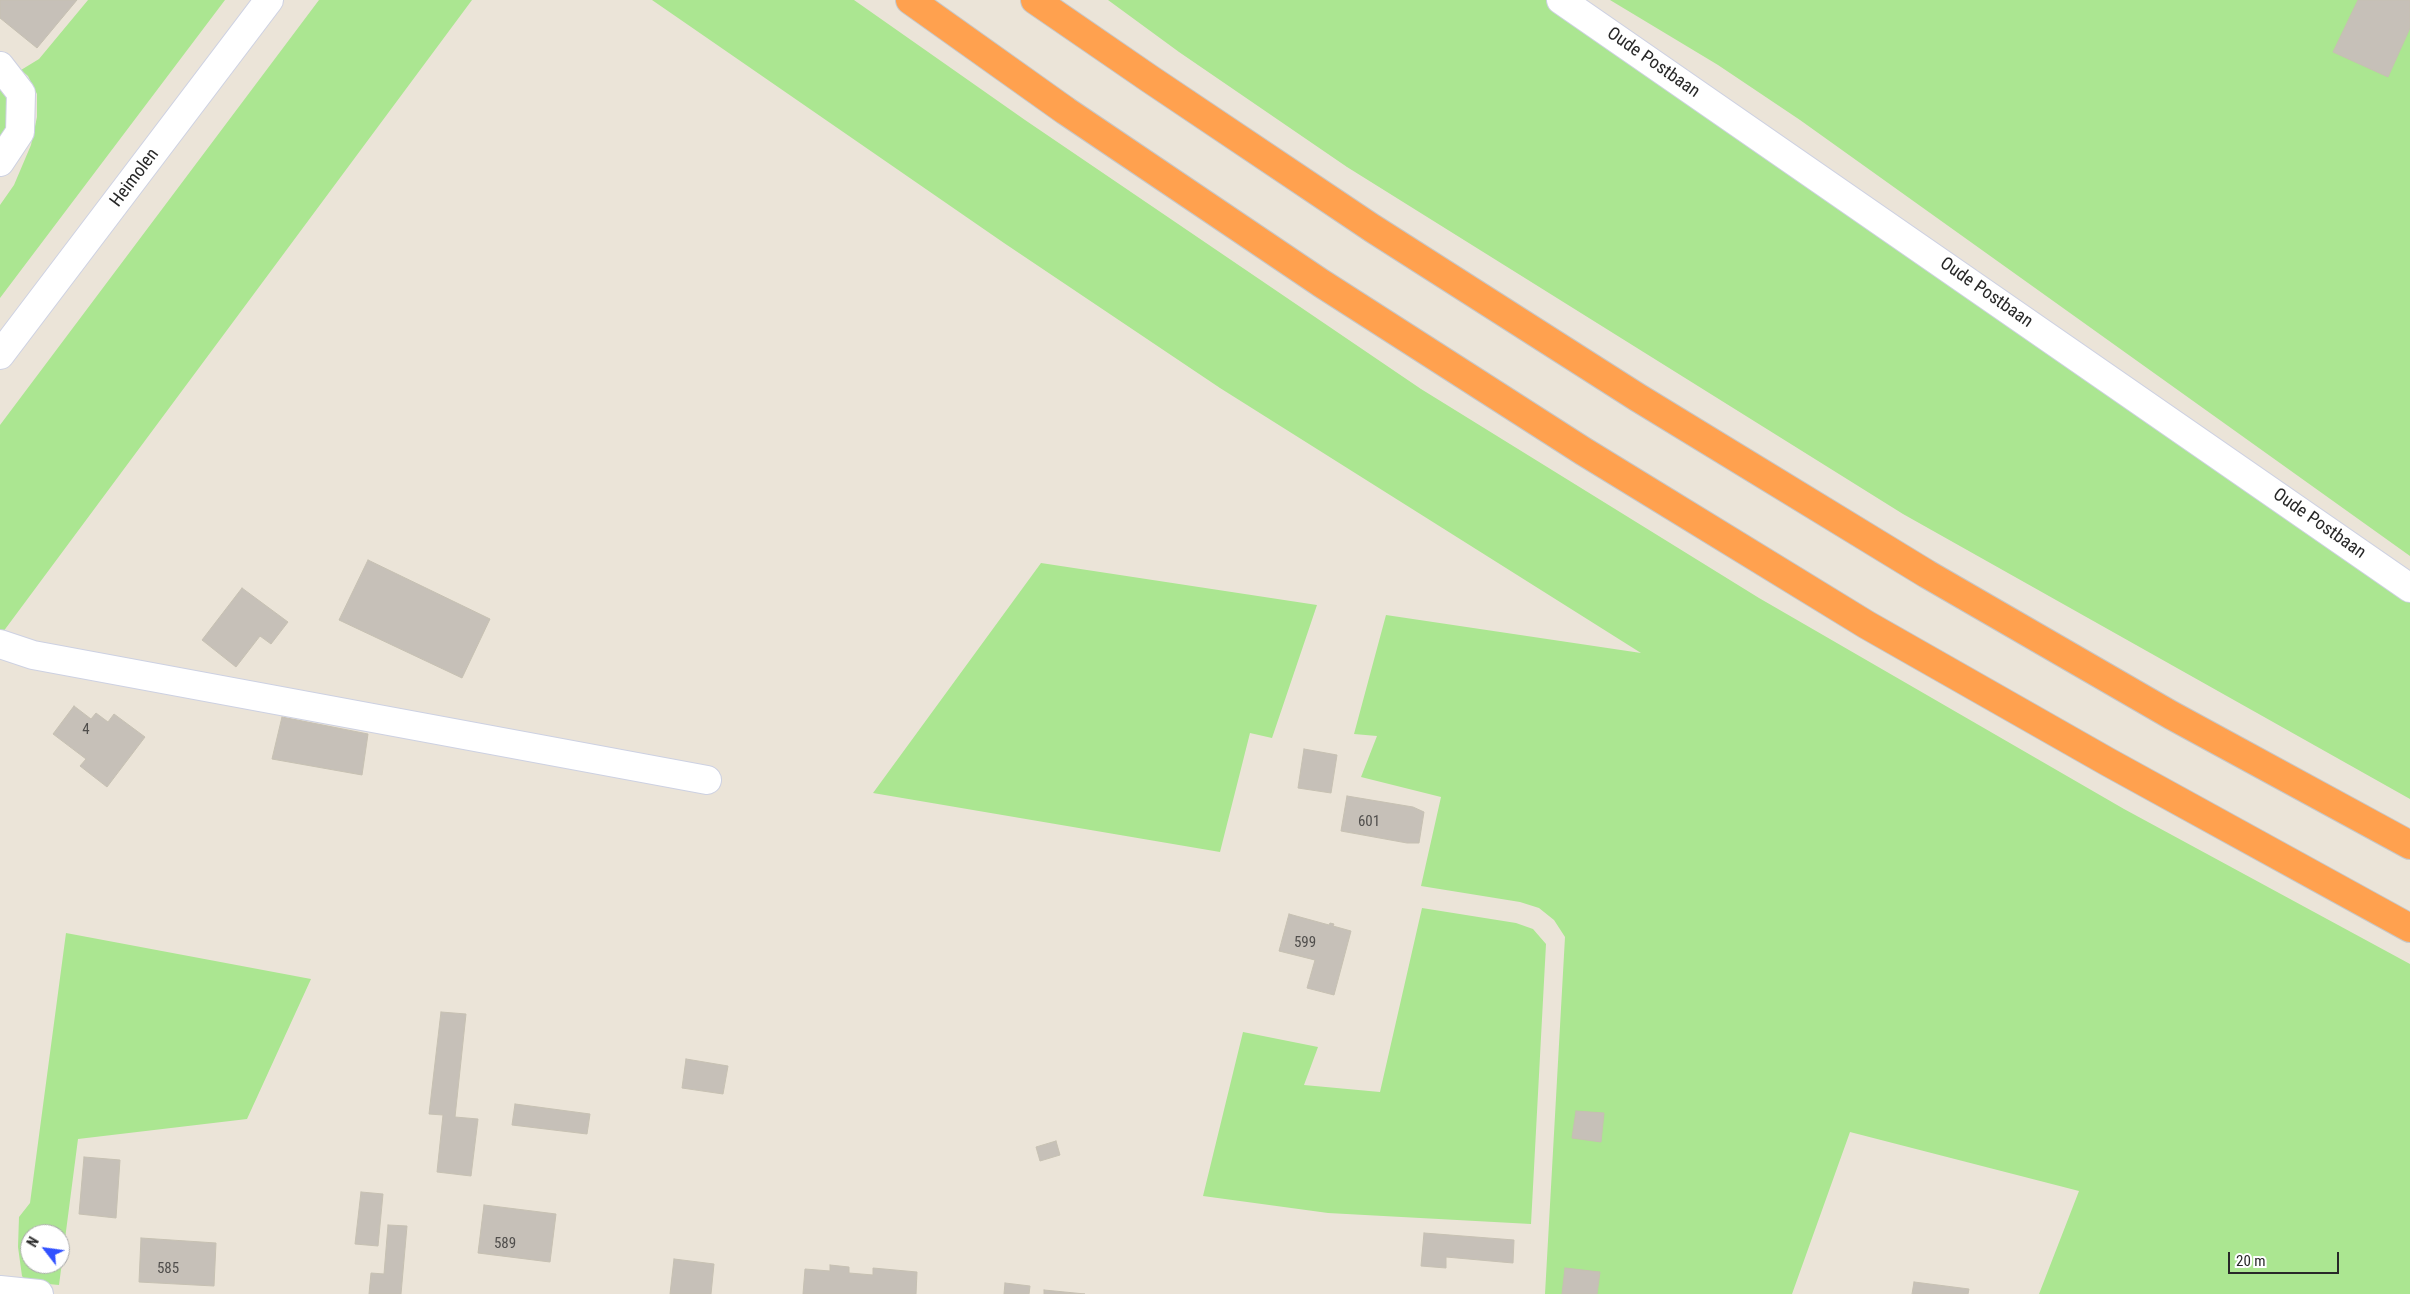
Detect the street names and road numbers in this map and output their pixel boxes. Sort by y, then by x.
street label: Oude Postbaan [1602,23,1704,103]
street label: Heimolen [106,145,164,211]
street label: Oude Postbaan [1935,253,2037,333]
street label: Oude Postbaan [2268,484,2370,564]

